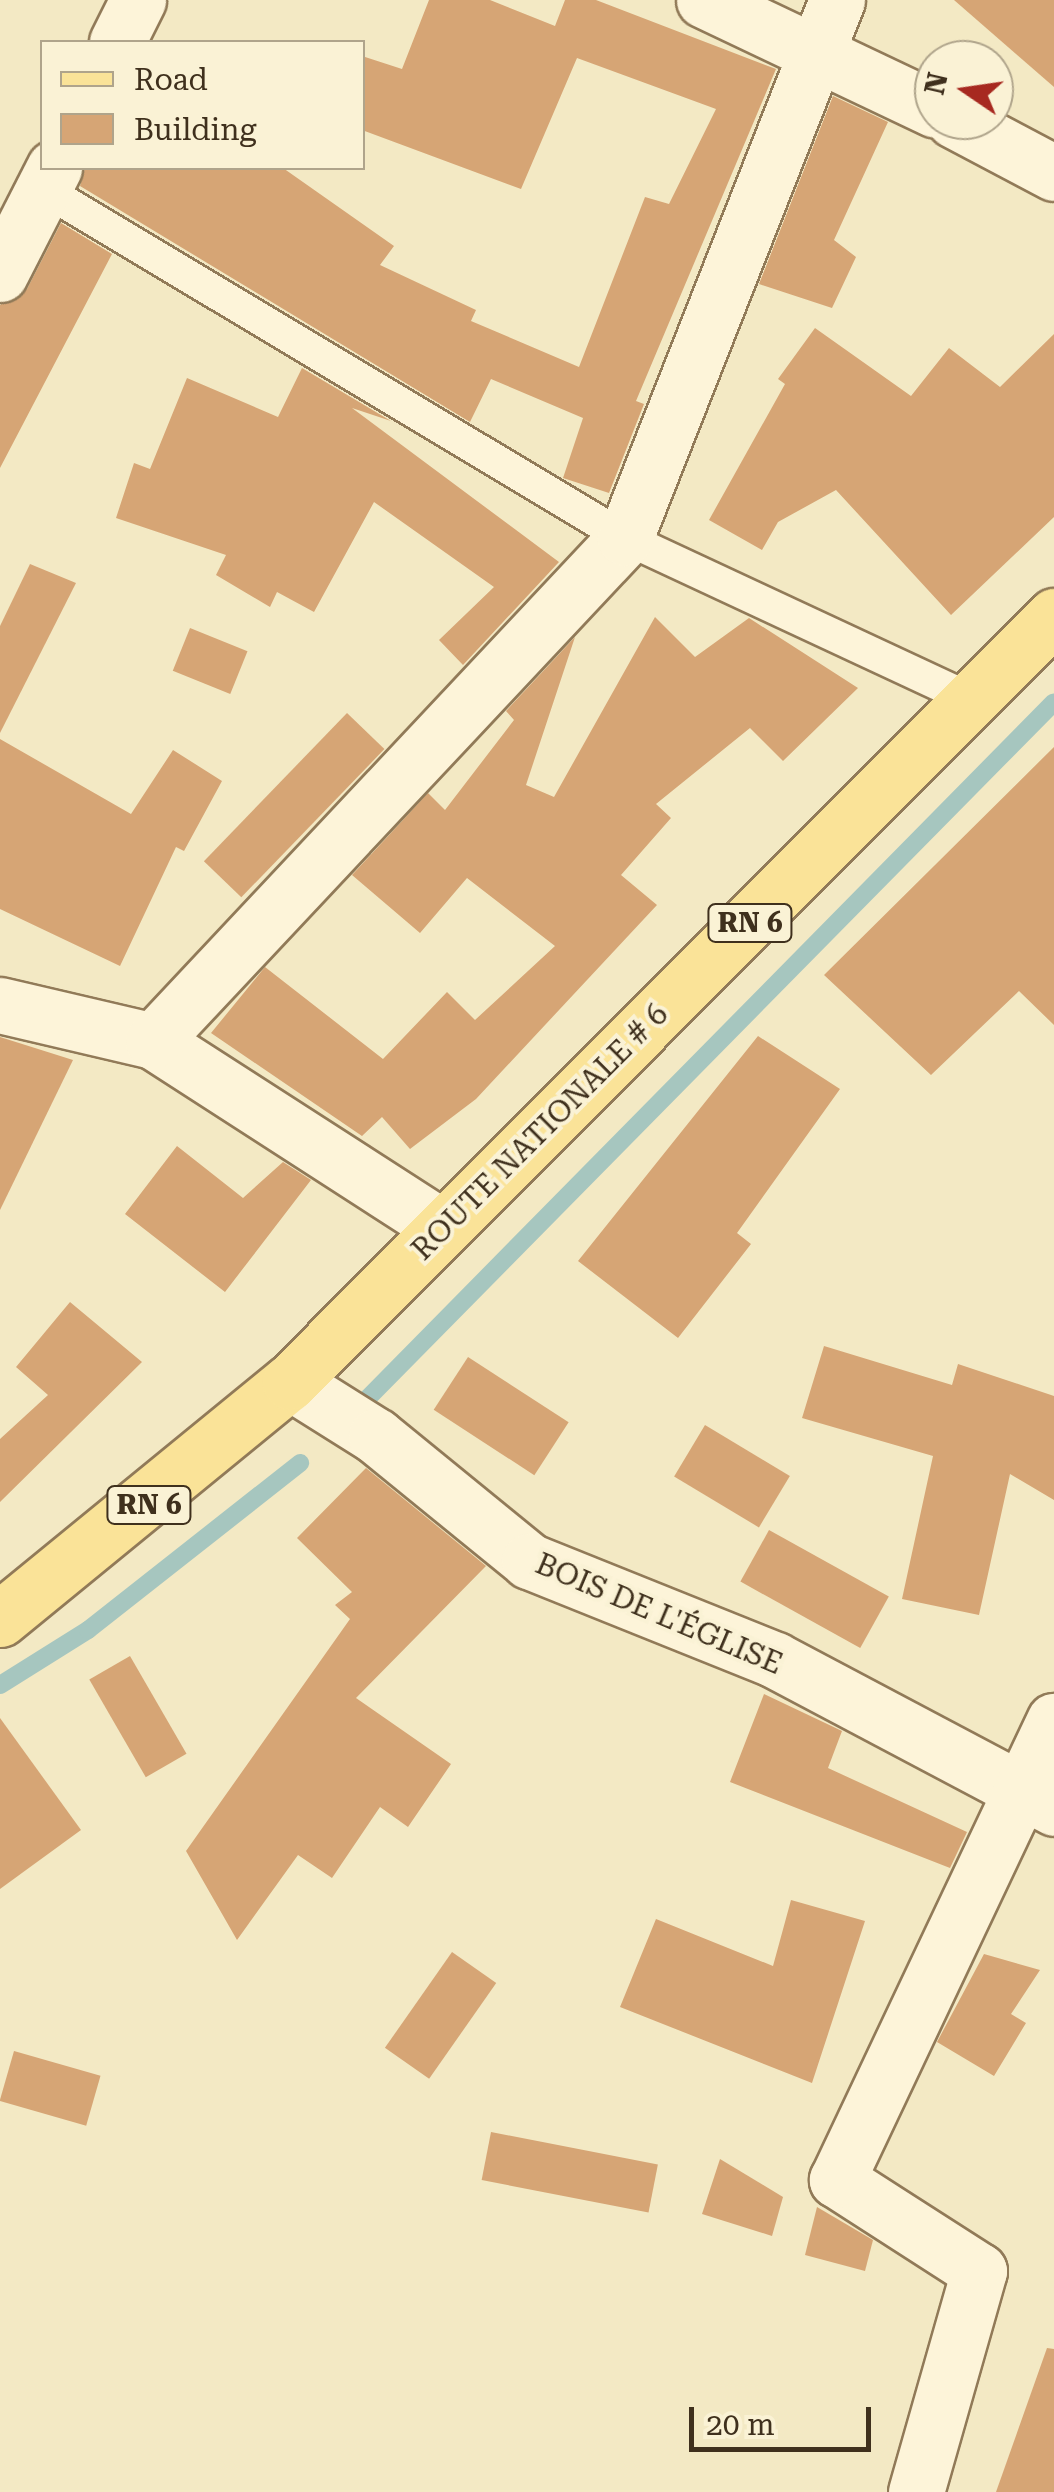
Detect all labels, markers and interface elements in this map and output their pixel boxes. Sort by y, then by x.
legend [40,40,365,170]
north arrow [914,40,1014,140]
text: Road [134,62,208,97]
text: N [918,69,955,98]
text: Building [134,112,257,147]
road number: RN 6 [705,900,795,946]
street label: ROUTE NATIONALE # 6 [404,996,676,1268]
road number: RN 6 [104,1482,194,1528]
street label: BOIS DE L'ÉGLISE [530,1546,788,1682]
scale bar [694,2387,876,2449]
text: 20 m [706,2407,775,2442]

